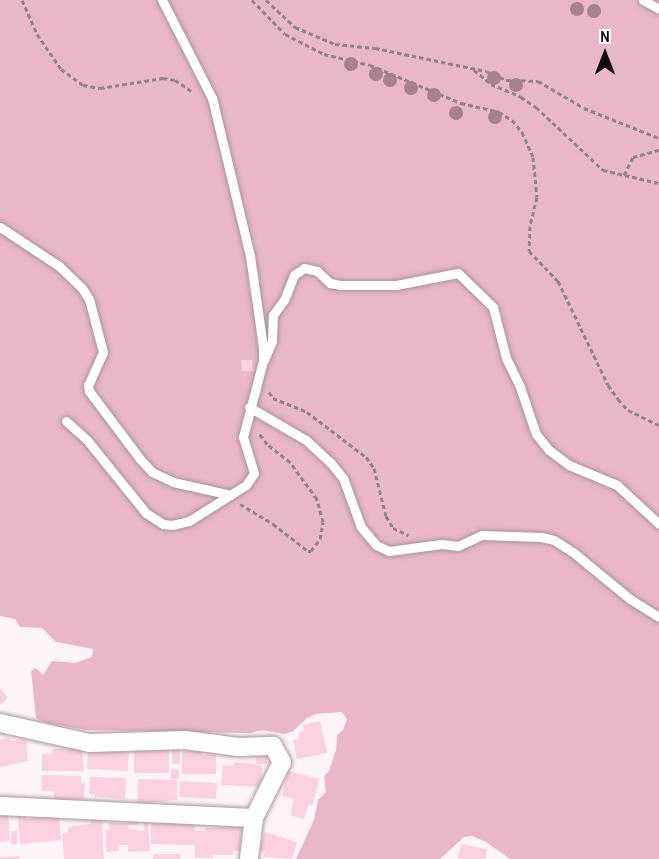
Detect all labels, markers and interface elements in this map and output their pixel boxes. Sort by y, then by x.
north arrow [575,24,635,84]
text: N [600,25,610,47]

